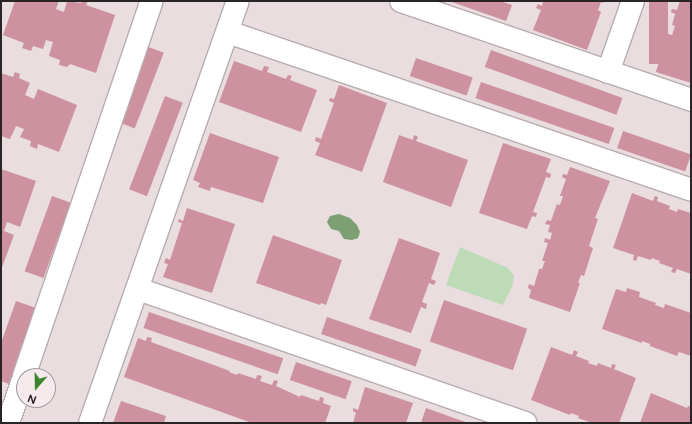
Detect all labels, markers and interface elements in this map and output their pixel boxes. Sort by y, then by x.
north arrow [16,368,56,408]
text: N [26,391,38,406]

